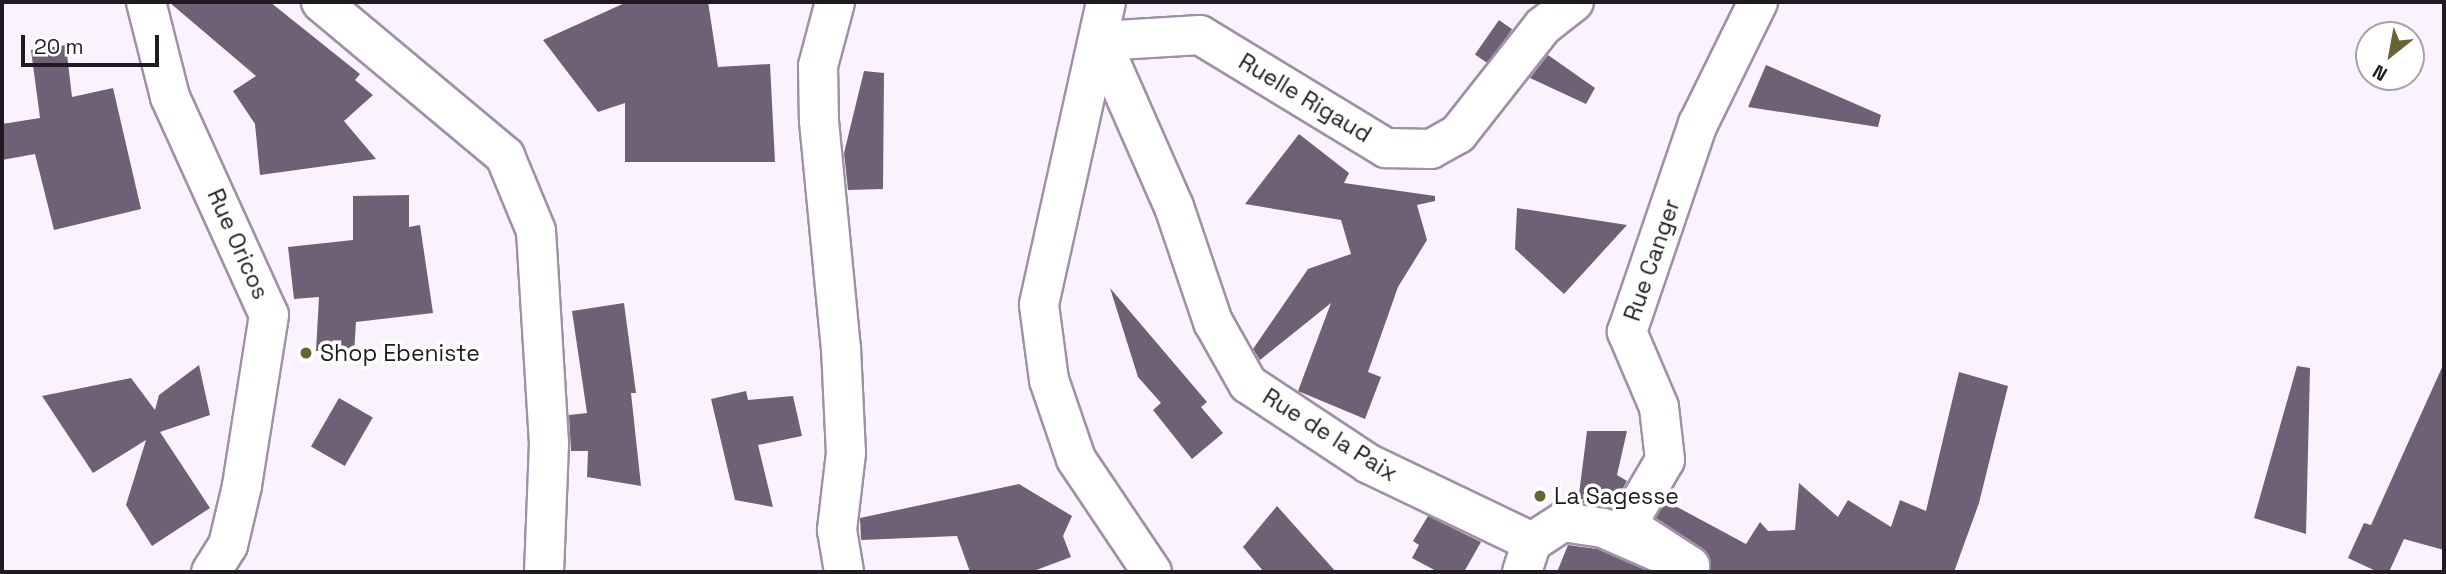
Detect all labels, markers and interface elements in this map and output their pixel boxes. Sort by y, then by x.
scale bar [24,21,163,65]
north arrow [2355,21,2425,91]
text: 20 m [34,33,84,60]
street label: Ruelle Rigaud [1234,48,1376,148]
text: N [2368,59,2392,87]
street label: Rue Oricos [201,185,275,303]
street label: Rue Canger [1618,195,1686,325]
place label: Shop Ebeniste [320,339,480,367]
marker: Shop Ebeniste [298,345,314,361]
street label: Rue de la Paix [1258,383,1402,487]
place label: La Sagesse [1554,482,1679,510]
marker: La Sagesse [1532,488,1548,504]

